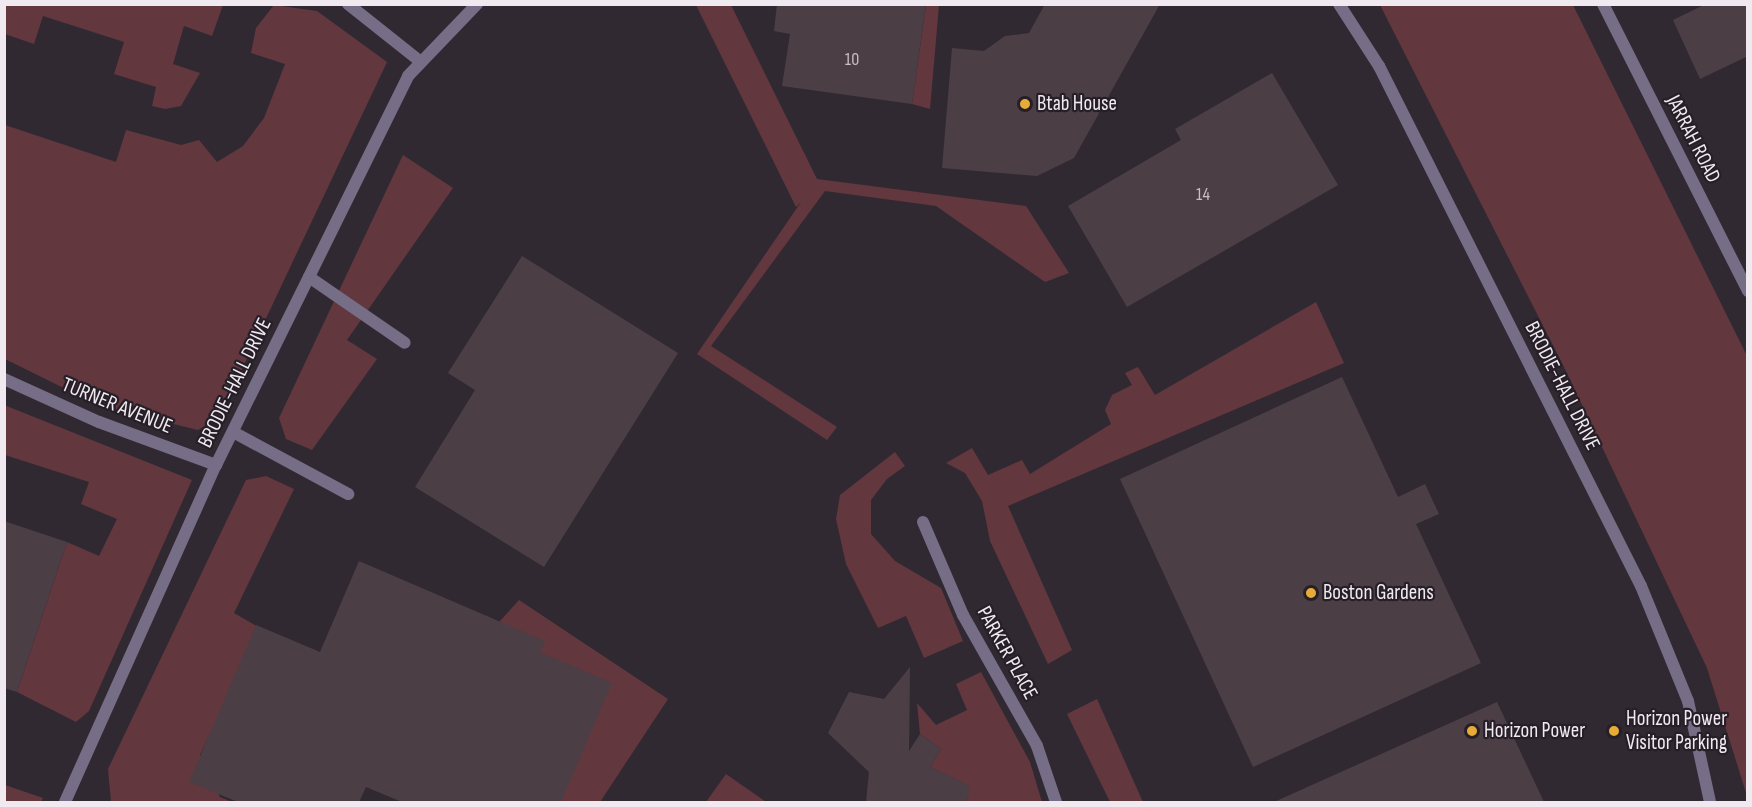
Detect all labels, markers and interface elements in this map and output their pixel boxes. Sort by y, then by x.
house number: 10 [845,49,859,71]
place label: Btab House [1037,91,1117,117]
street label: JARRAH ROAD [1660,91,1726,187]
marker: Btab House [1018,97,1032,111]
house number: 14 [1196,184,1210,206]
street label: BRODIE-HALL DRIVE [193,314,277,452]
street label: BRODIE-HALL DRIVE [1519,317,1605,455]
street label: TURNER AVENUE [58,372,176,440]
place label: Boston Gardens [1323,580,1434,606]
marker: Boston Gardens [1304,586,1318,600]
street label: PARKER PLACE [971,602,1043,704]
place label: Horizon Power Visitor Parking [1626,706,1727,756]
place label: Horizon Power [1484,718,1585,744]
marker: Horizon Power [1465,724,1479,738]
marker: Horizon Power Visitor Parking [1607,724,1621,738]

